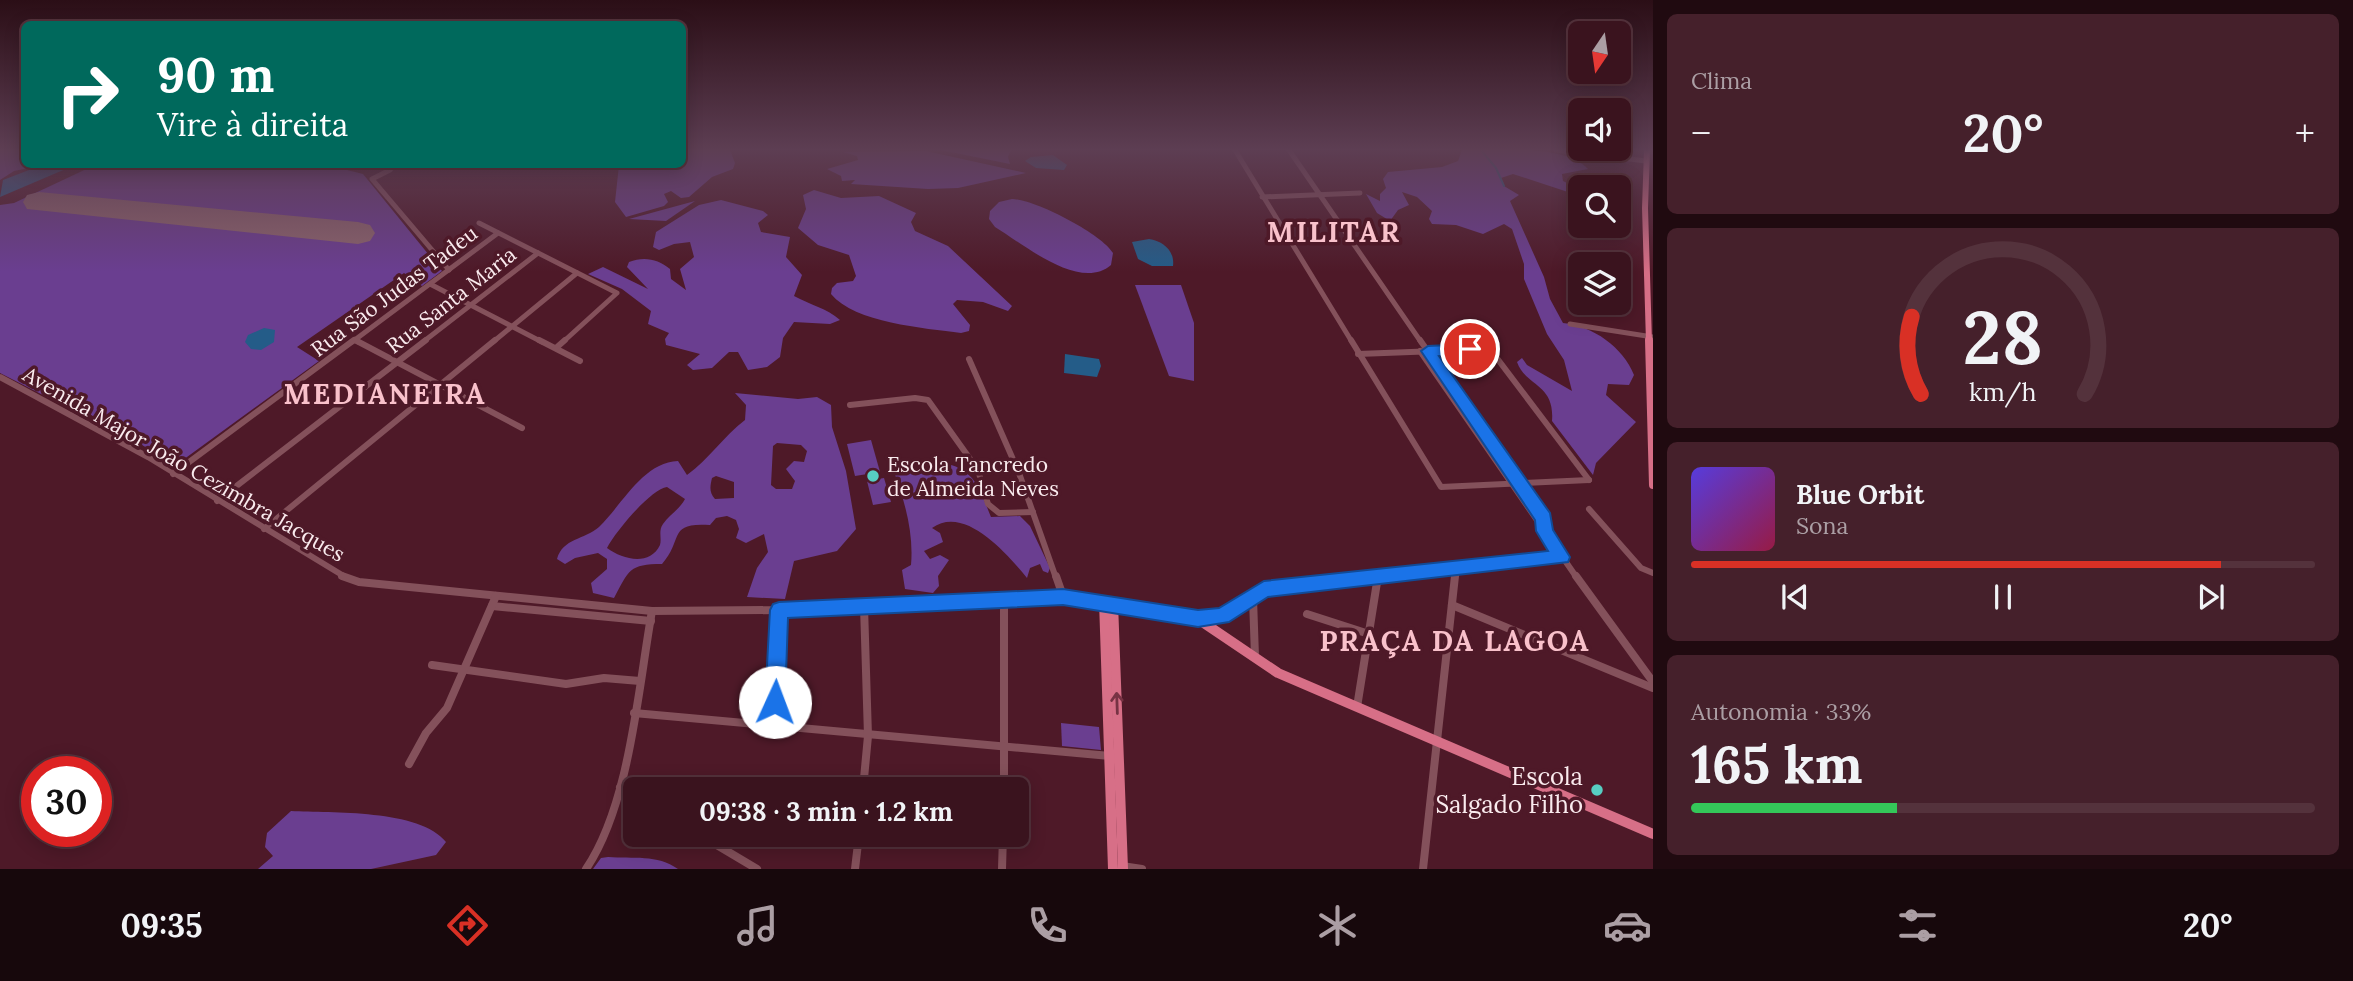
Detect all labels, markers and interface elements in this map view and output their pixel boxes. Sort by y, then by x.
north arrow [1568,21,1631,84]
map controls [1568,21,1631,315]
text: 90 m [157,43,274,105]
icon: right [42,49,133,140]
text: Clima [1691,66,1752,95]
button: sound [1568,98,1631,161]
text: 20° [1963,100,2043,166]
text: Vire à direita [157,104,348,145]
text: − [1691,109,1711,157]
text: + [2295,109,2315,157]
button: search [1568,175,1631,238]
district label: MILITAR [1267,214,1401,250]
street label: Rua São Judas Tadeu [305,219,483,363]
street label: Rua Santa Maria [381,241,522,359]
button: layers [1568,252,1631,315]
text: 28 [1963,291,2043,384]
pin [1440,319,1500,379]
icon: arrive [1451,330,1489,368]
street label: Avenida Major João Cezimbra Jacques [17,360,350,568]
text: km/h [1969,375,2037,407]
district label: MEDIANEIRA [284,376,486,412]
place label: Escola Tancredo de Almeida Neves [887,451,1059,502]
marker: Escola Tancredo de Almeida Neves [865,468,881,484]
text: Blue Orbit [1796,478,1924,511]
text: Sona [1796,511,1848,540]
icon: previous [1776,578,1814,616]
icon: pause [1984,578,2022,616]
icon: next [2192,578,2230,616]
district label: PRAÇA DA LAGOA [1320,623,1590,659]
position arrow [738,665,812,739]
one-way arrow [1110,692,1123,715]
text: Autonomia · 33% [1691,697,1871,726]
text: 165 km [1691,731,1863,797]
speed limit sign: 30 [21,756,112,847]
place label: Escola Salgado Filho [1435,761,1583,820]
marker: Escola Salgado Filho [1589,782,1605,798]
text: 09:38 · 3 min · 1.2 km [699,795,953,828]
icon: directions [443,901,492,950]
icon: music [733,901,782,950]
icon: phone [1023,901,1072,950]
icon: climate [1313,901,1362,950]
icon: car [1603,901,1652,950]
icon: filters [1893,901,1942,950]
text: 09:35 [120,905,202,946]
text: 20° [2183,905,2233,946]

